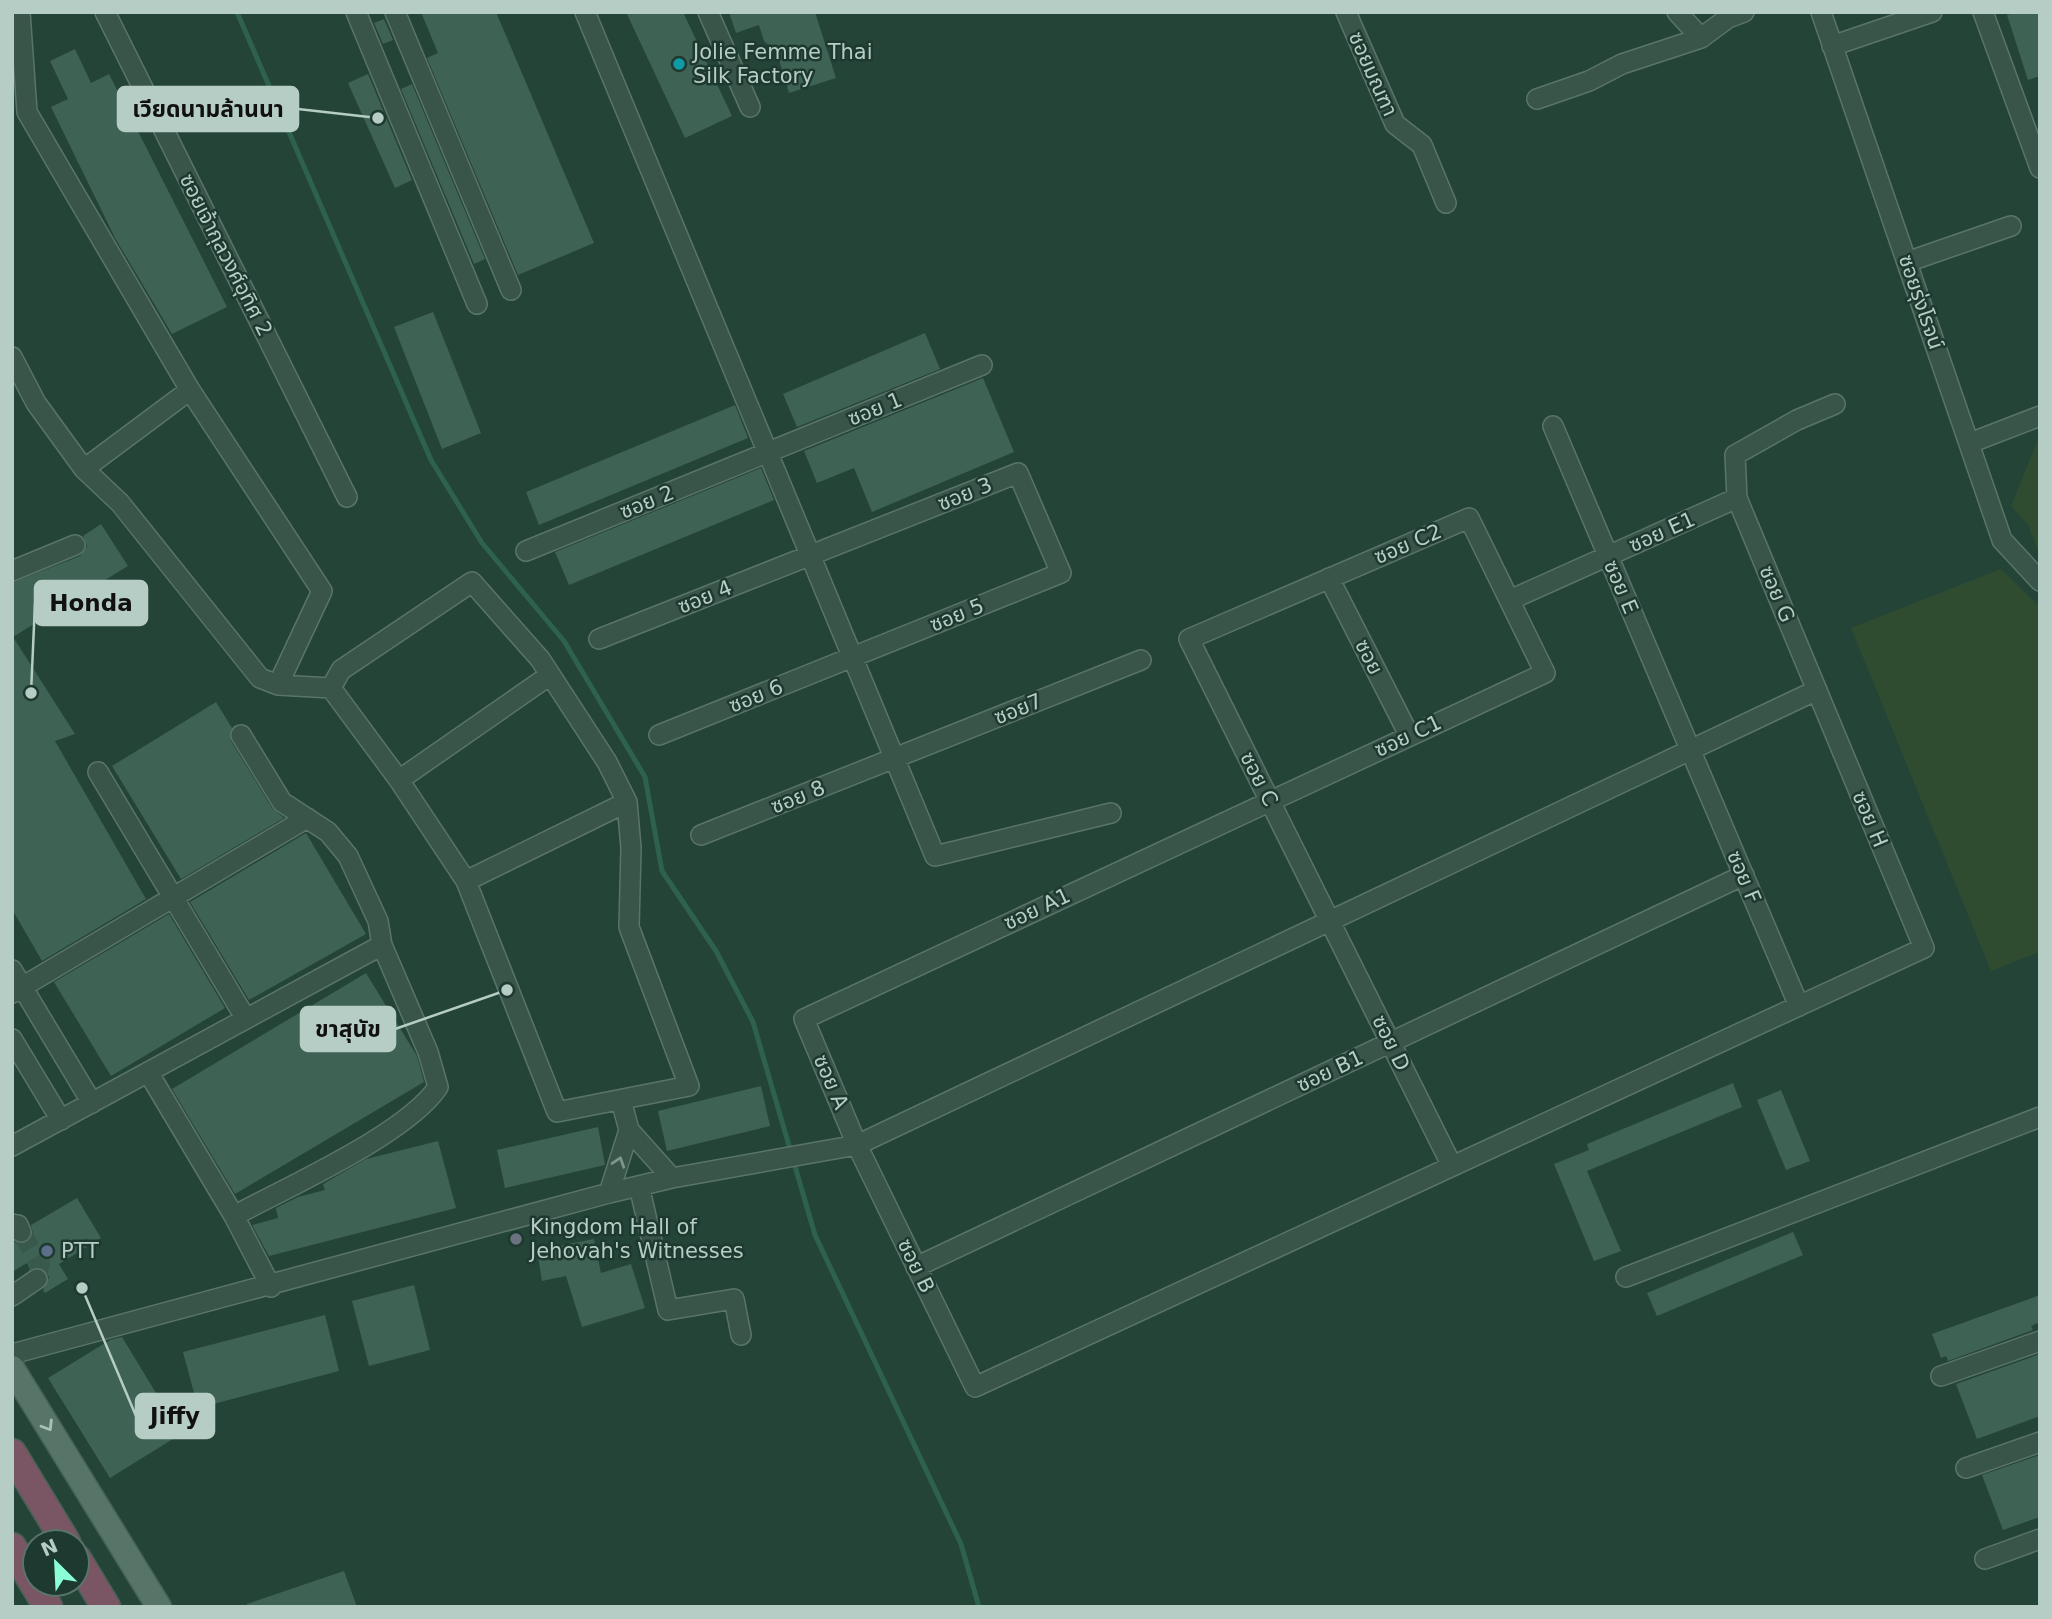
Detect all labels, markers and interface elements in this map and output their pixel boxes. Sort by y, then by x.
street label: ซอยมณฑา [1344,28,1402,120]
place label: Jolie Femme Thai Silk Factory [691,40,873,88]
marker: Jolie Femme Thai Silk Factory [671,56,687,72]
callout: เวียดนามล้านนา [118,87,298,131]
text: เวียดนามล้านนา [132,96,284,122]
street label: ซอยเจ้ากุลวงศ์อุทิศ 2 [174,170,277,341]
street label: ซอยรุ่งโรจน์ [1893,252,1948,353]
street label: ซอย 1 [844,387,906,431]
street label: ซอย 3 [934,472,996,516]
street label: ซอย 2 [616,480,678,524]
street label: ซอย E1 [1625,507,1699,557]
street label: ซอย C2 [1371,519,1445,569]
street label: ซอย E [1599,556,1643,618]
street label: ซอย G [1754,562,1800,626]
street label: ซอย 4 [674,575,736,619]
callout: Honda [35,581,147,625]
text: Honda [49,590,133,616]
street label: ซอย 5 [926,593,988,637]
street label: ซอย [1350,635,1388,679]
street label: ซอย 6 [725,674,787,718]
street label: ซอย7 [991,689,1045,729]
street label: ซอย C1 [1371,710,1445,762]
street label: ซอย C [1235,748,1283,810]
street label: ซอย 8 [767,775,829,819]
street label: ซอย H [1847,787,1893,851]
street label: ซอย F [1722,847,1766,907]
street label: ซอย A1 [1000,883,1074,935]
callout: ขาสุนัข [301,1007,395,1051]
street label: ซอย D [1367,1011,1415,1075]
text: ขาสุนัข [315,1016,381,1043]
street label: ซอย B1 [1293,1045,1367,1097]
street label: ซอย A [809,1051,853,1114]
one-way arrow [610,1156,625,1168]
place label: Kingdom Hall of Jehovah's Witnesses [528,1215,744,1263]
marker: Kingdom Hall of Jehovah's Witnesses [508,1231,524,1247]
street label: ซอย B [893,1235,939,1297]
place label: PTT [61,1239,99,1263]
marker: PTT [39,1243,55,1259]
callout: Jiffy [136,1394,214,1438]
text: Jiffy [148,1403,200,1429]
one-way arrow [40,1419,53,1432]
north arrow [21,1528,91,1598]
text: N [37,1534,61,1561]

